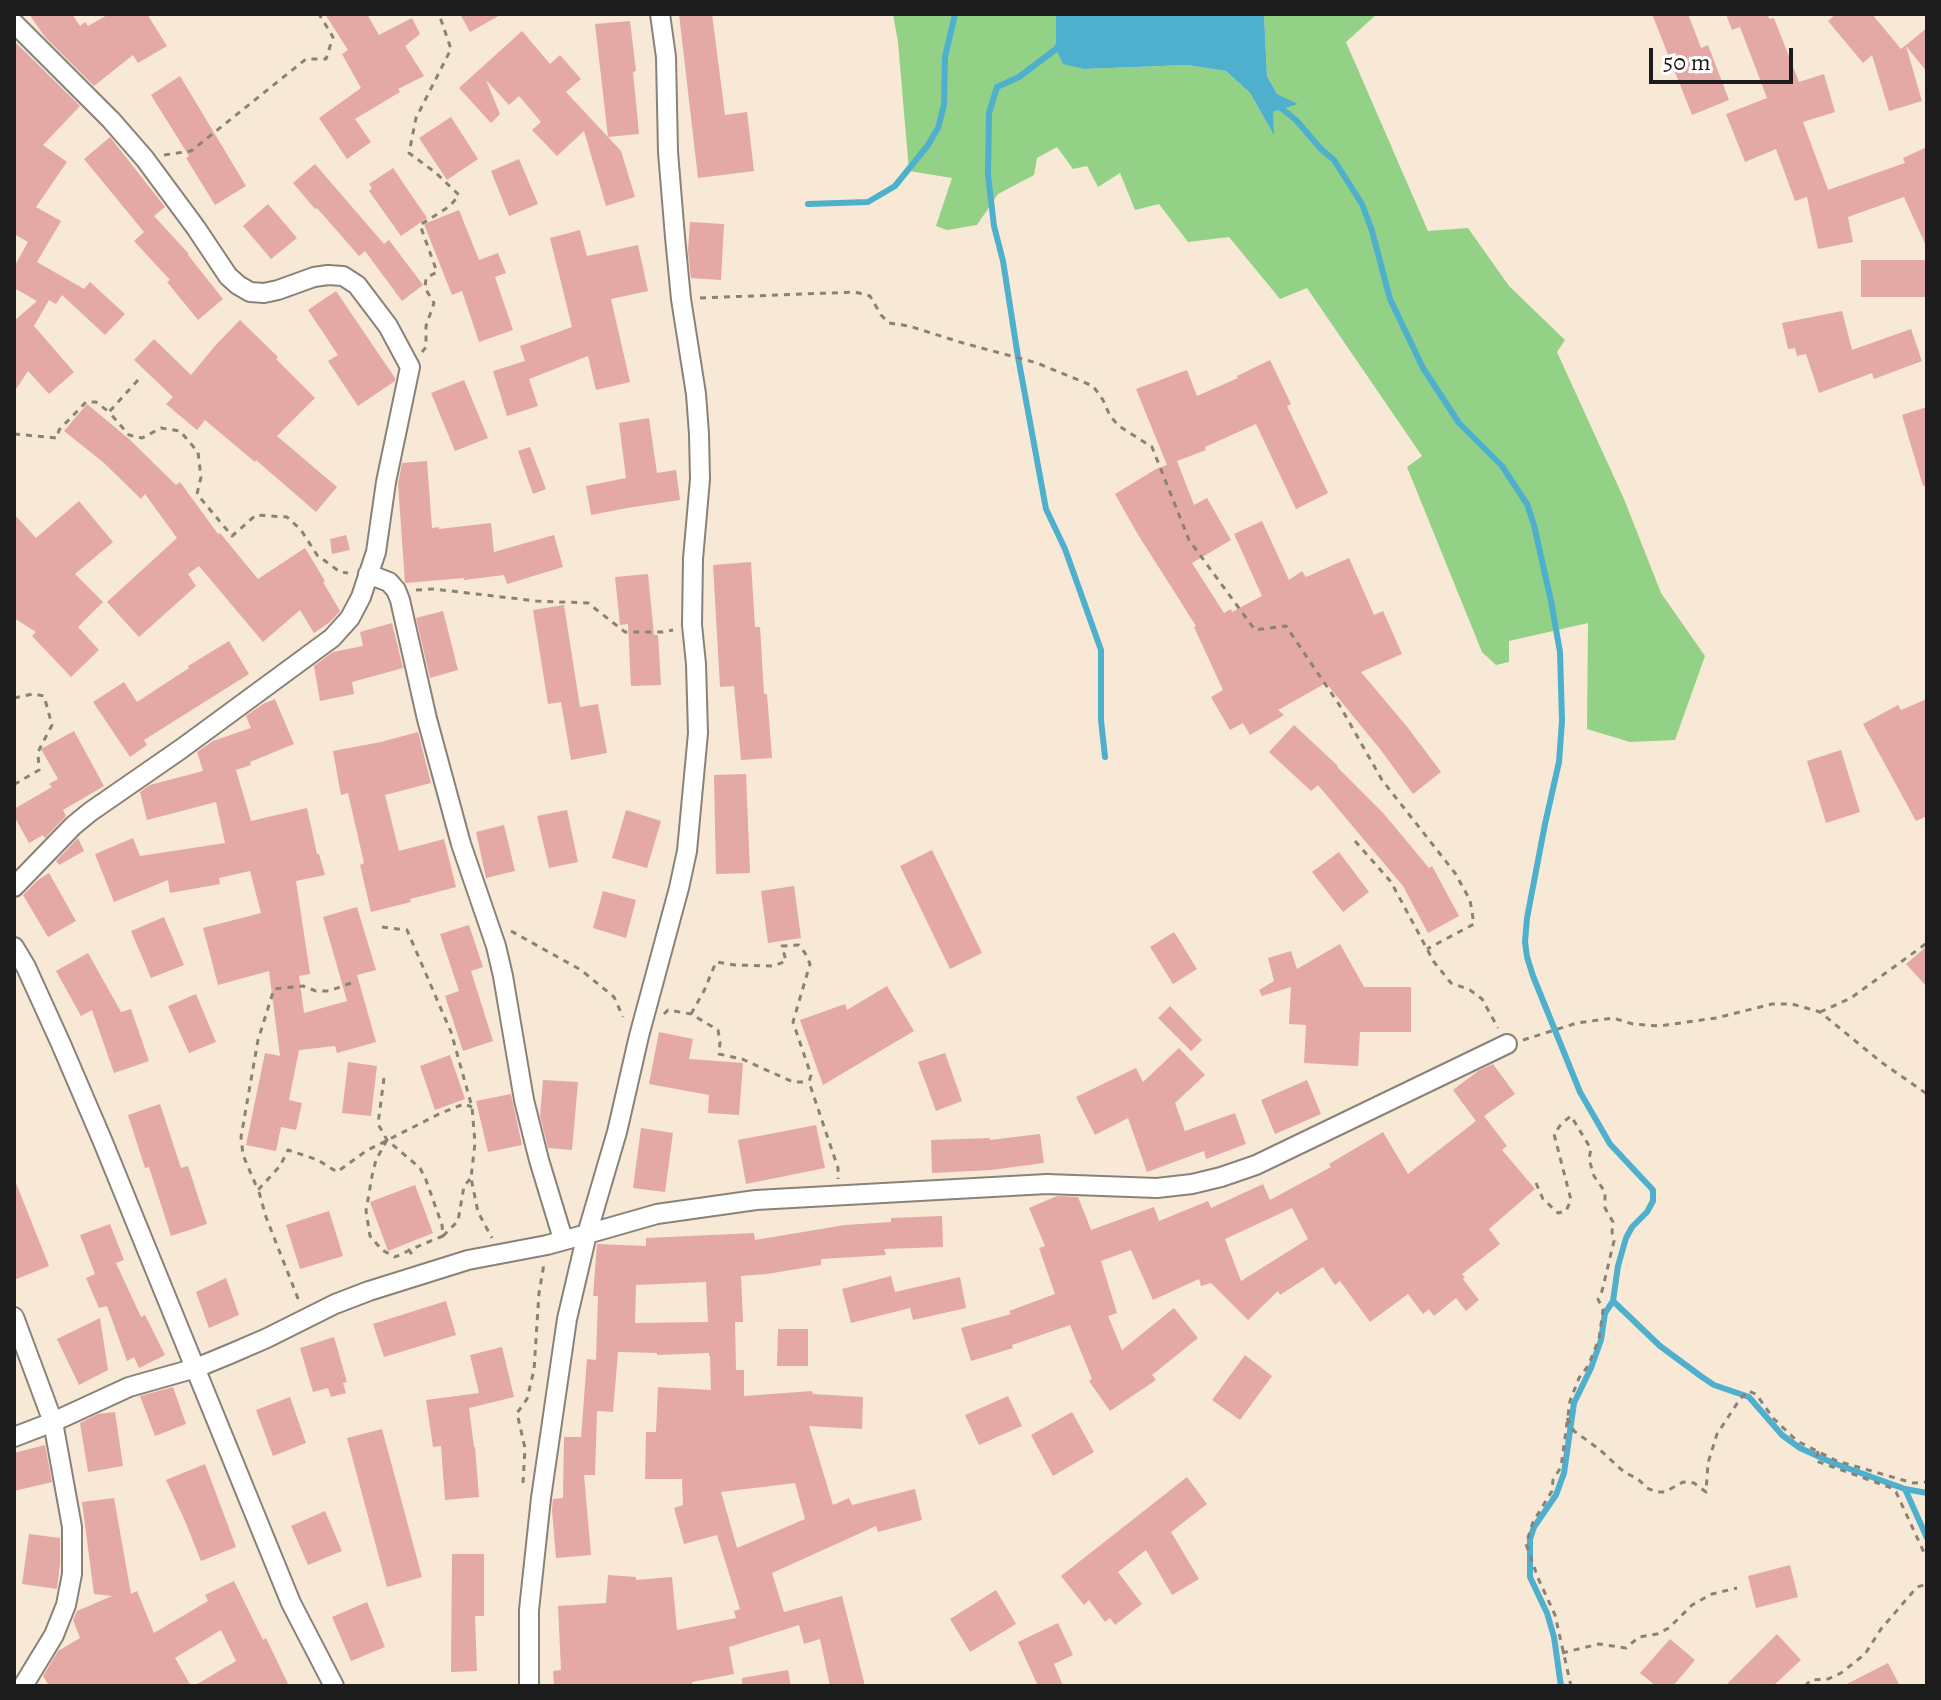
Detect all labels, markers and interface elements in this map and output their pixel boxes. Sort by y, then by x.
scale bar [1653,32,1797,82]
text: 50 m [1663,46,1711,78]

